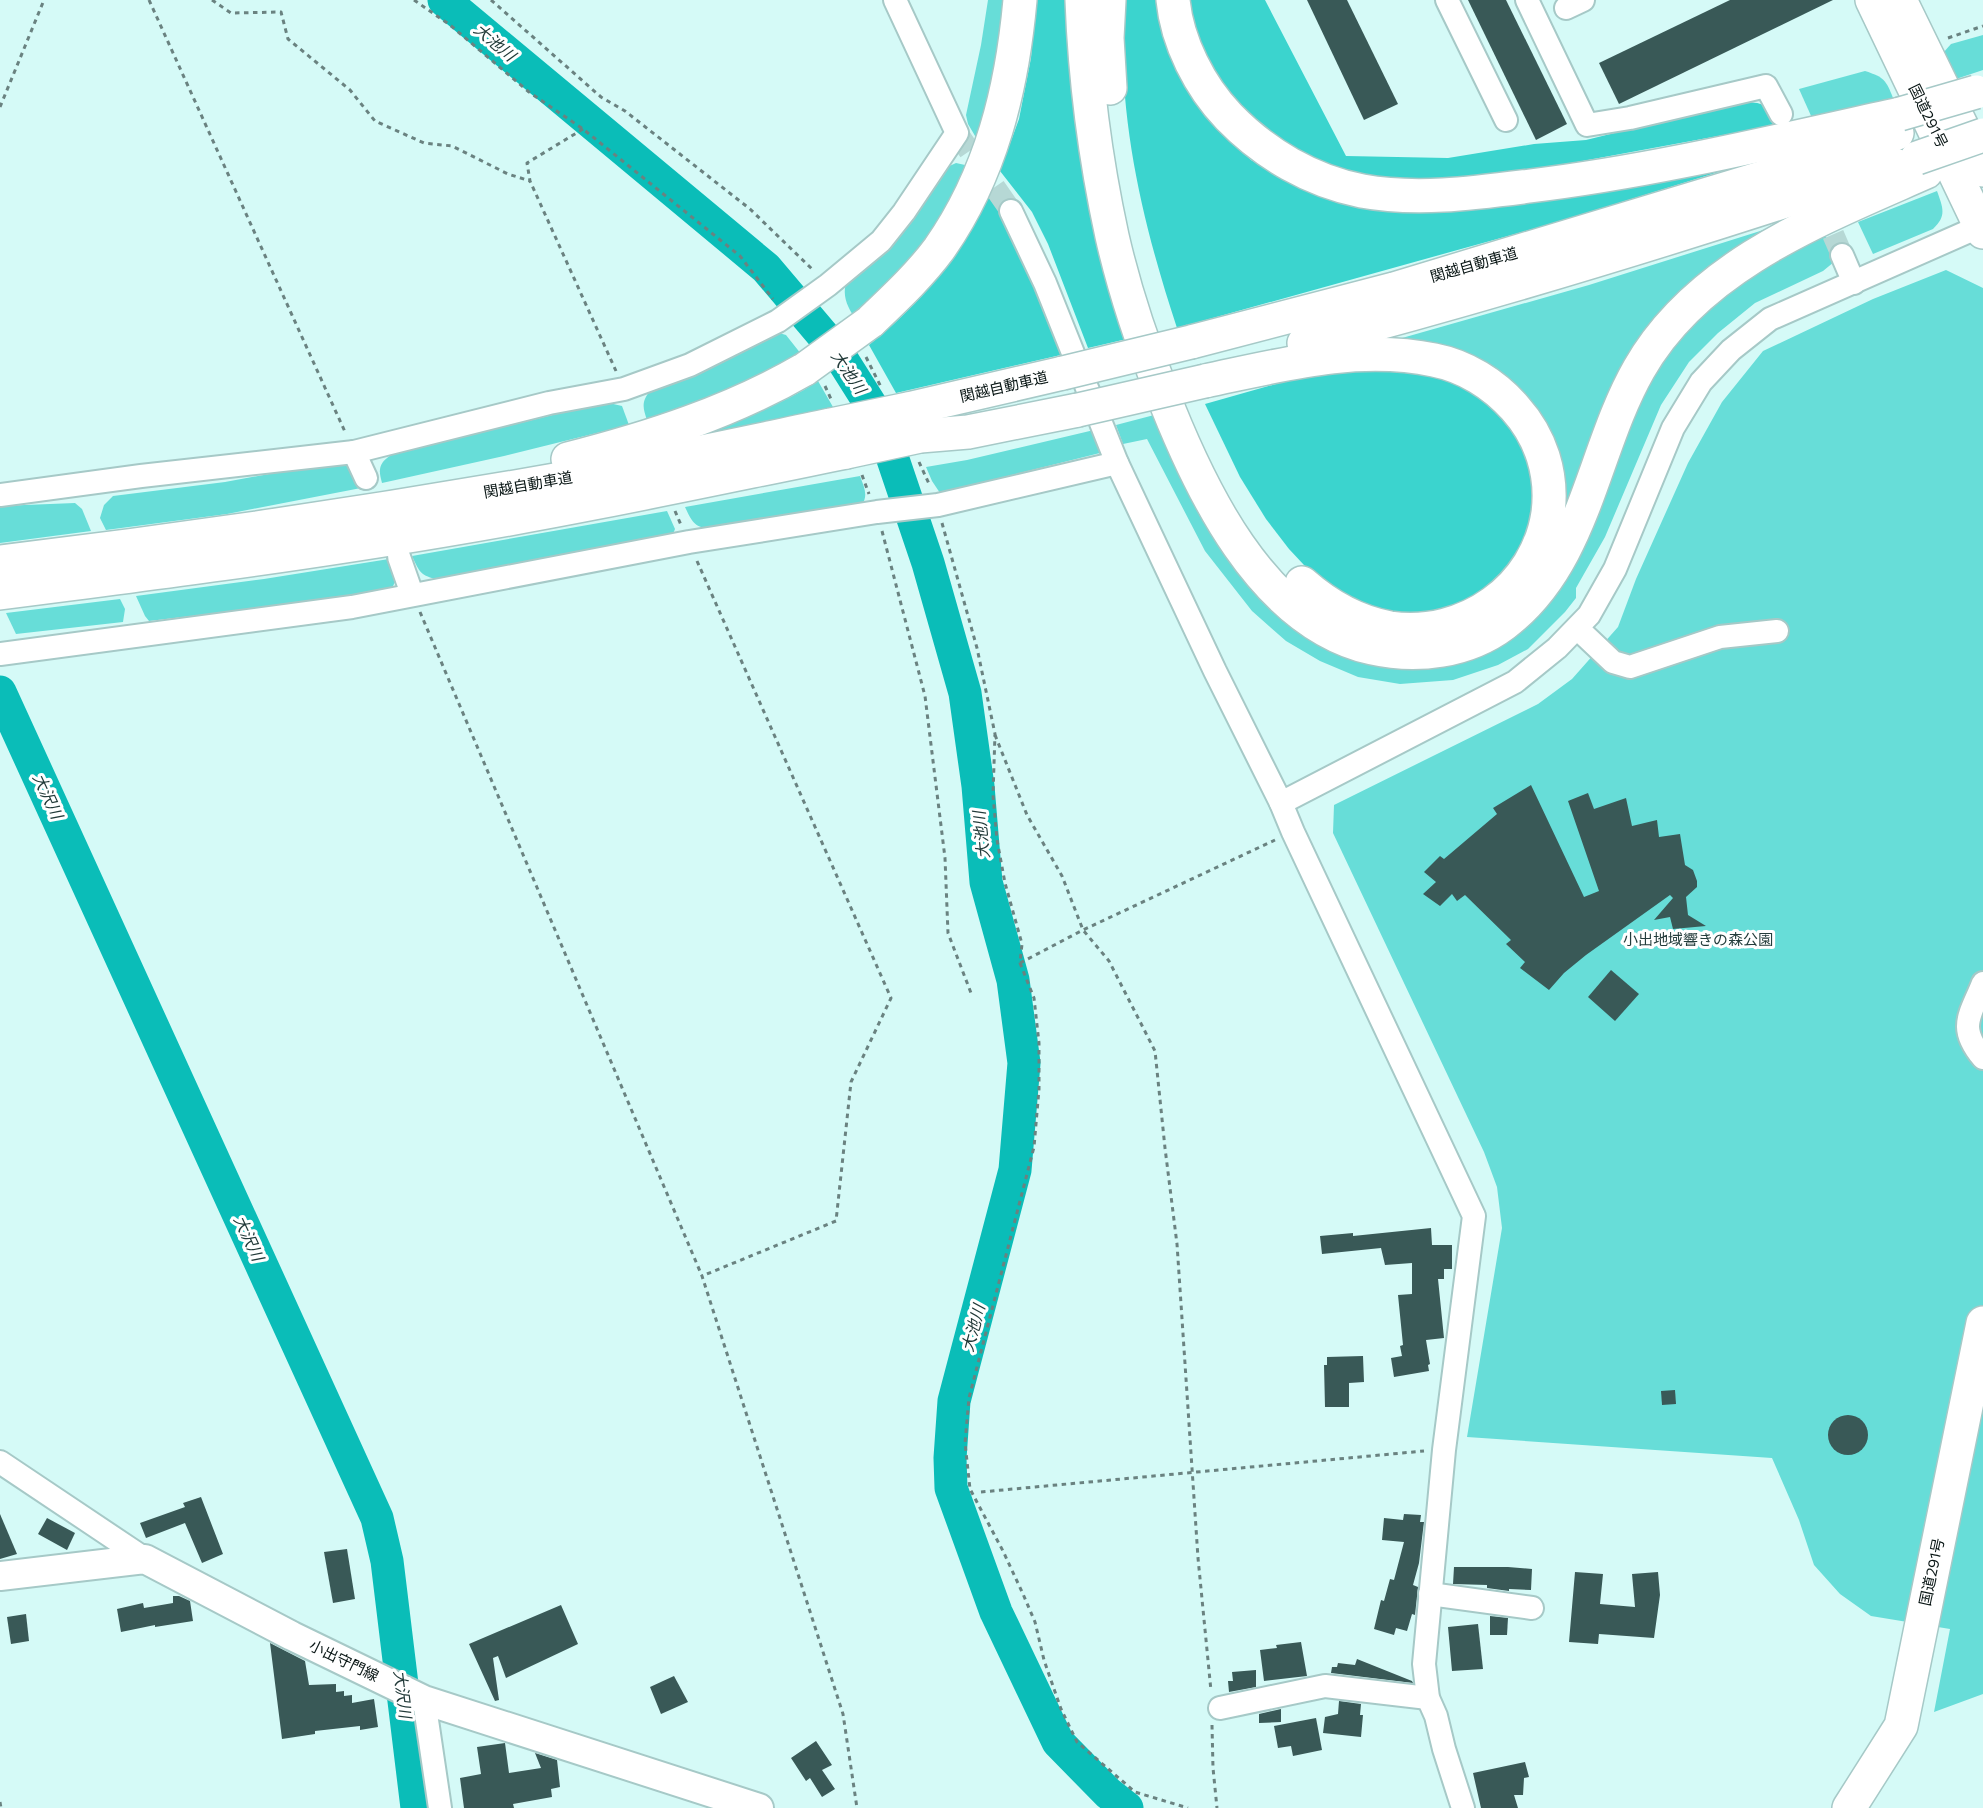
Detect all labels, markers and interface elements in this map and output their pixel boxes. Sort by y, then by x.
water label: 大池川 [471,19,521,66]
street label: 国道291号 [1906,81,1952,150]
street label: 関越自動車道 [1428,243,1519,285]
water label: 大池川 [828,347,872,399]
street label: 関越自動車道 [958,367,1050,405]
street label: 関越自動車道 [482,467,574,501]
water label: 大沢川 [30,770,68,823]
water label: 大池川 [968,808,992,860]
park label: 小出地域響きの森公園 [1623,930,1773,948]
water label: 大沢川 [231,1212,269,1265]
water label: 大池川 [957,1300,988,1354]
street label: 国道291号 [1915,1536,1947,1607]
street label: 小出守門線 [307,1636,382,1685]
water label: 大沢川 [391,1669,416,1721]

